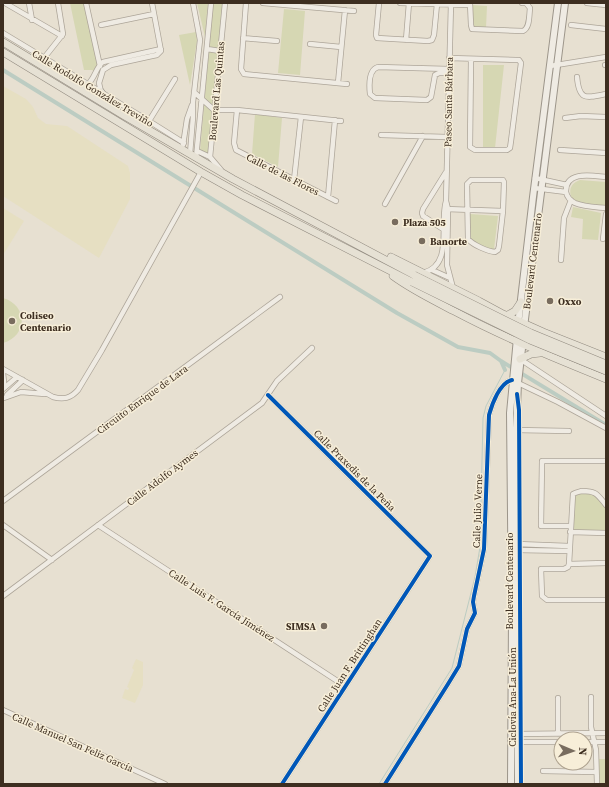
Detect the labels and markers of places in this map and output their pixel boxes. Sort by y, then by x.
place label: Plaza 505 [403,216,446,229]
marker: Plaza 505 [390,217,400,227]
place label: Banorte [430,235,467,248]
marker: Banorte [417,236,427,246]
place label: Oxxo [558,295,582,308]
marker: Oxxo [545,296,555,306]
place label: Coliseo Centenario [20,309,71,334]
marker: Coliseo Centenario [7,316,17,326]
place label: SIMSA [286,620,316,633]
marker: SIMSA [319,621,329,631]

